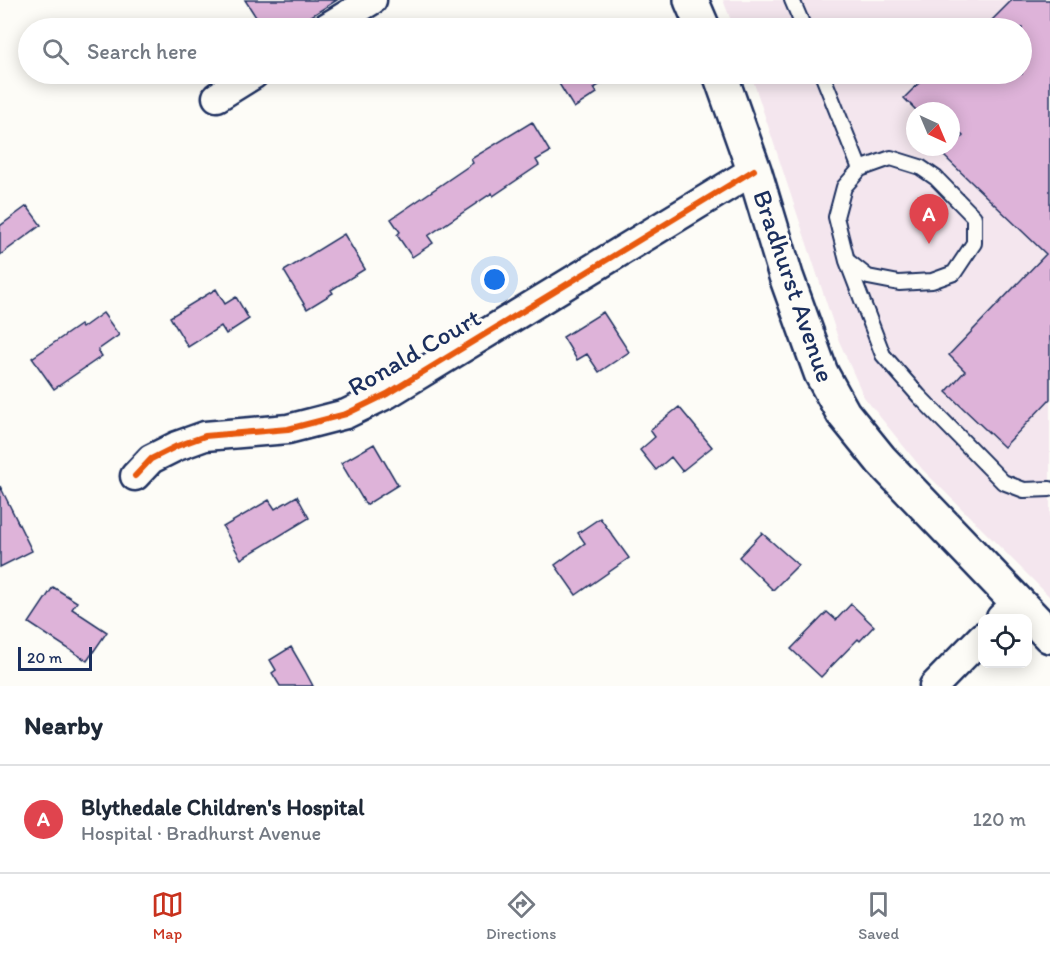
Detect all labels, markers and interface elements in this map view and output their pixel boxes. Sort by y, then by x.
search box [18,18,1032,84]
icon: search [39,35,72,68]
text: Search here [87,38,197,65]
north arrow [906,102,960,156]
street label: Bradhurst Avenue [746,186,842,386]
pin: A [910,194,948,244]
your location [480,265,509,294]
street label: Ronald Court [342,301,486,403]
map controls [978,614,1032,668]
button: locate [978,614,1032,668]
scale bar [18,644,92,672]
text: 20 m [27,648,62,667]
text: Nearby [24,709,103,741]
text: Blythedale Children's Hospital [81,794,364,821]
text: A [37,807,50,831]
text: 120 m [973,807,1026,831]
text: Hospital · Bradhurst Avenue [81,821,321,845]
tab: Map [151,888,184,943]
tab: Directions [486,888,556,943]
tab: Saved [858,888,899,943]

